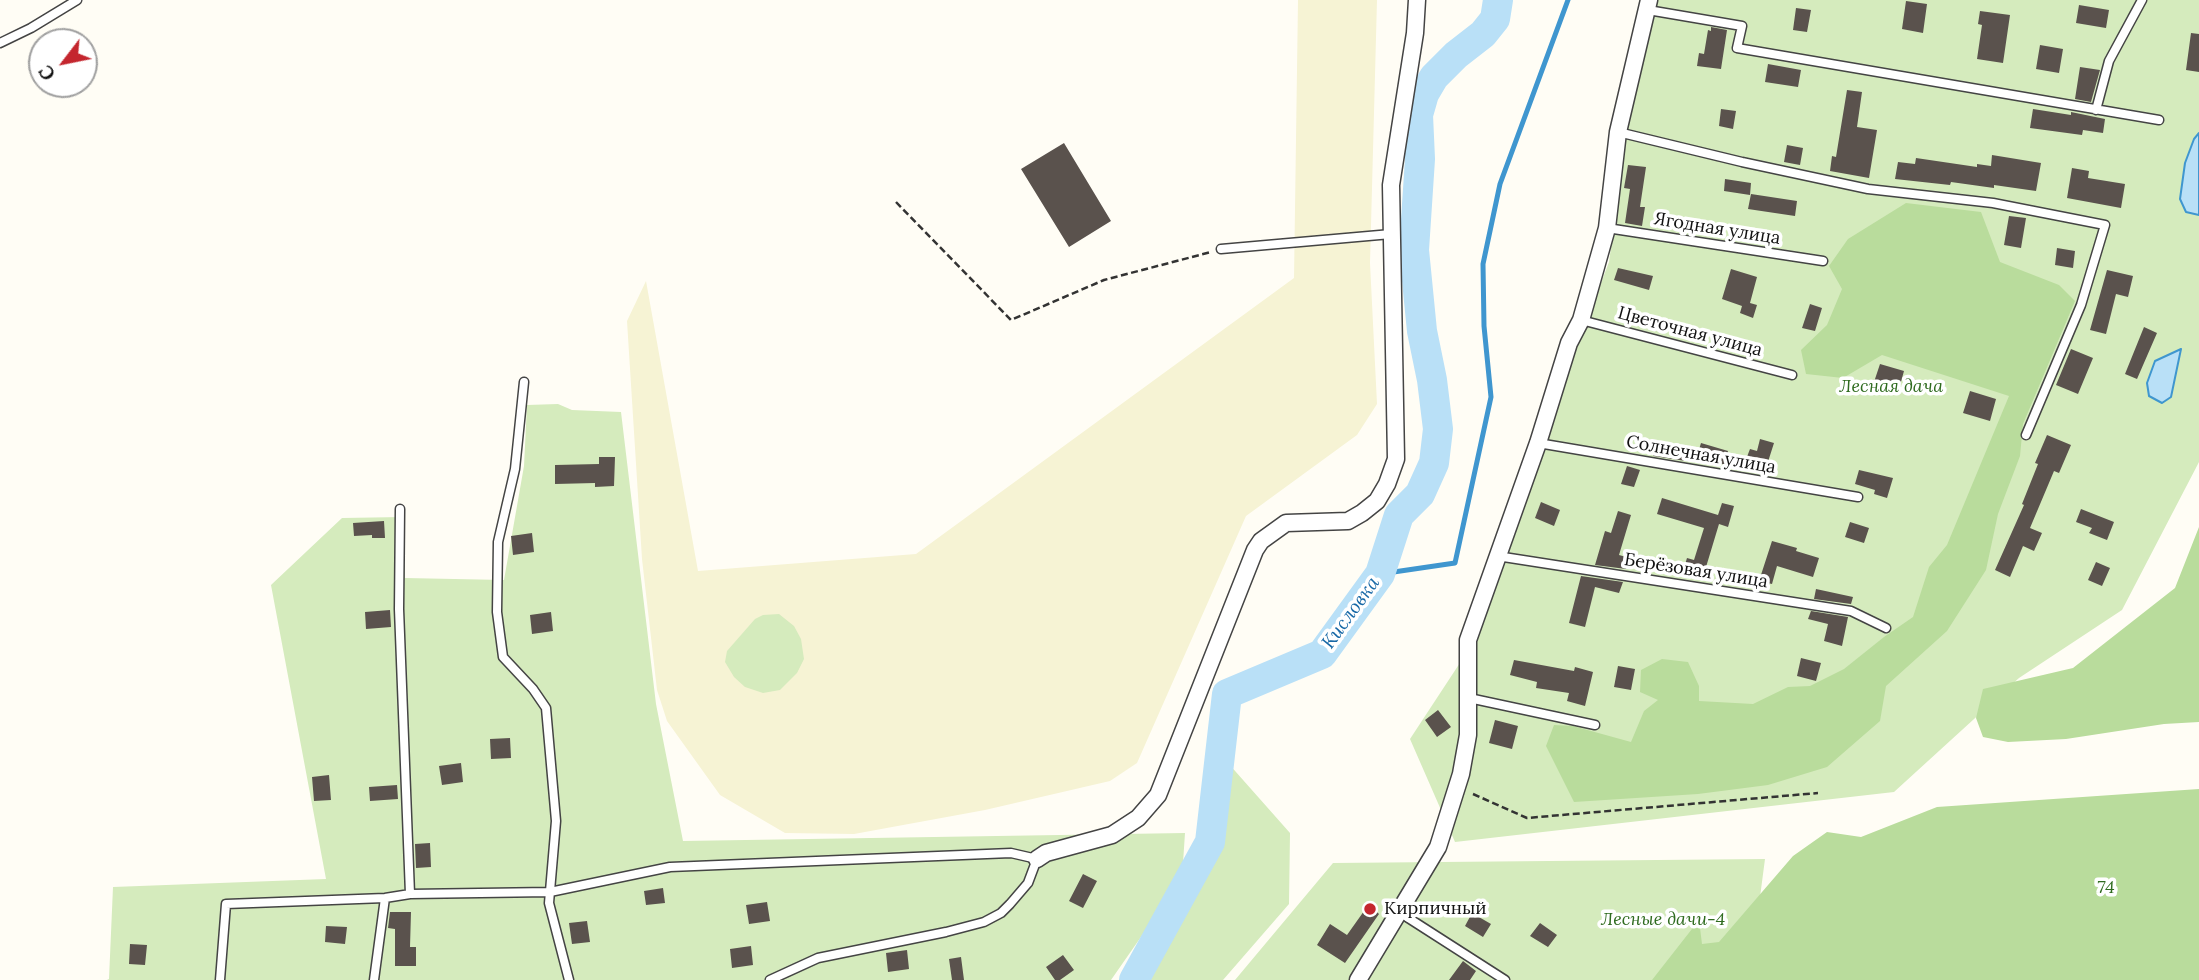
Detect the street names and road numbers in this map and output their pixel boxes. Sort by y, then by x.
street label: Ягодная улица [1652,208,1782,250]
street label: Цветочная улица [1615,302,1765,362]
street label: Солнечная улица [1625,431,1777,479]
street label: Берёзовая улица [1623,549,1769,593]

